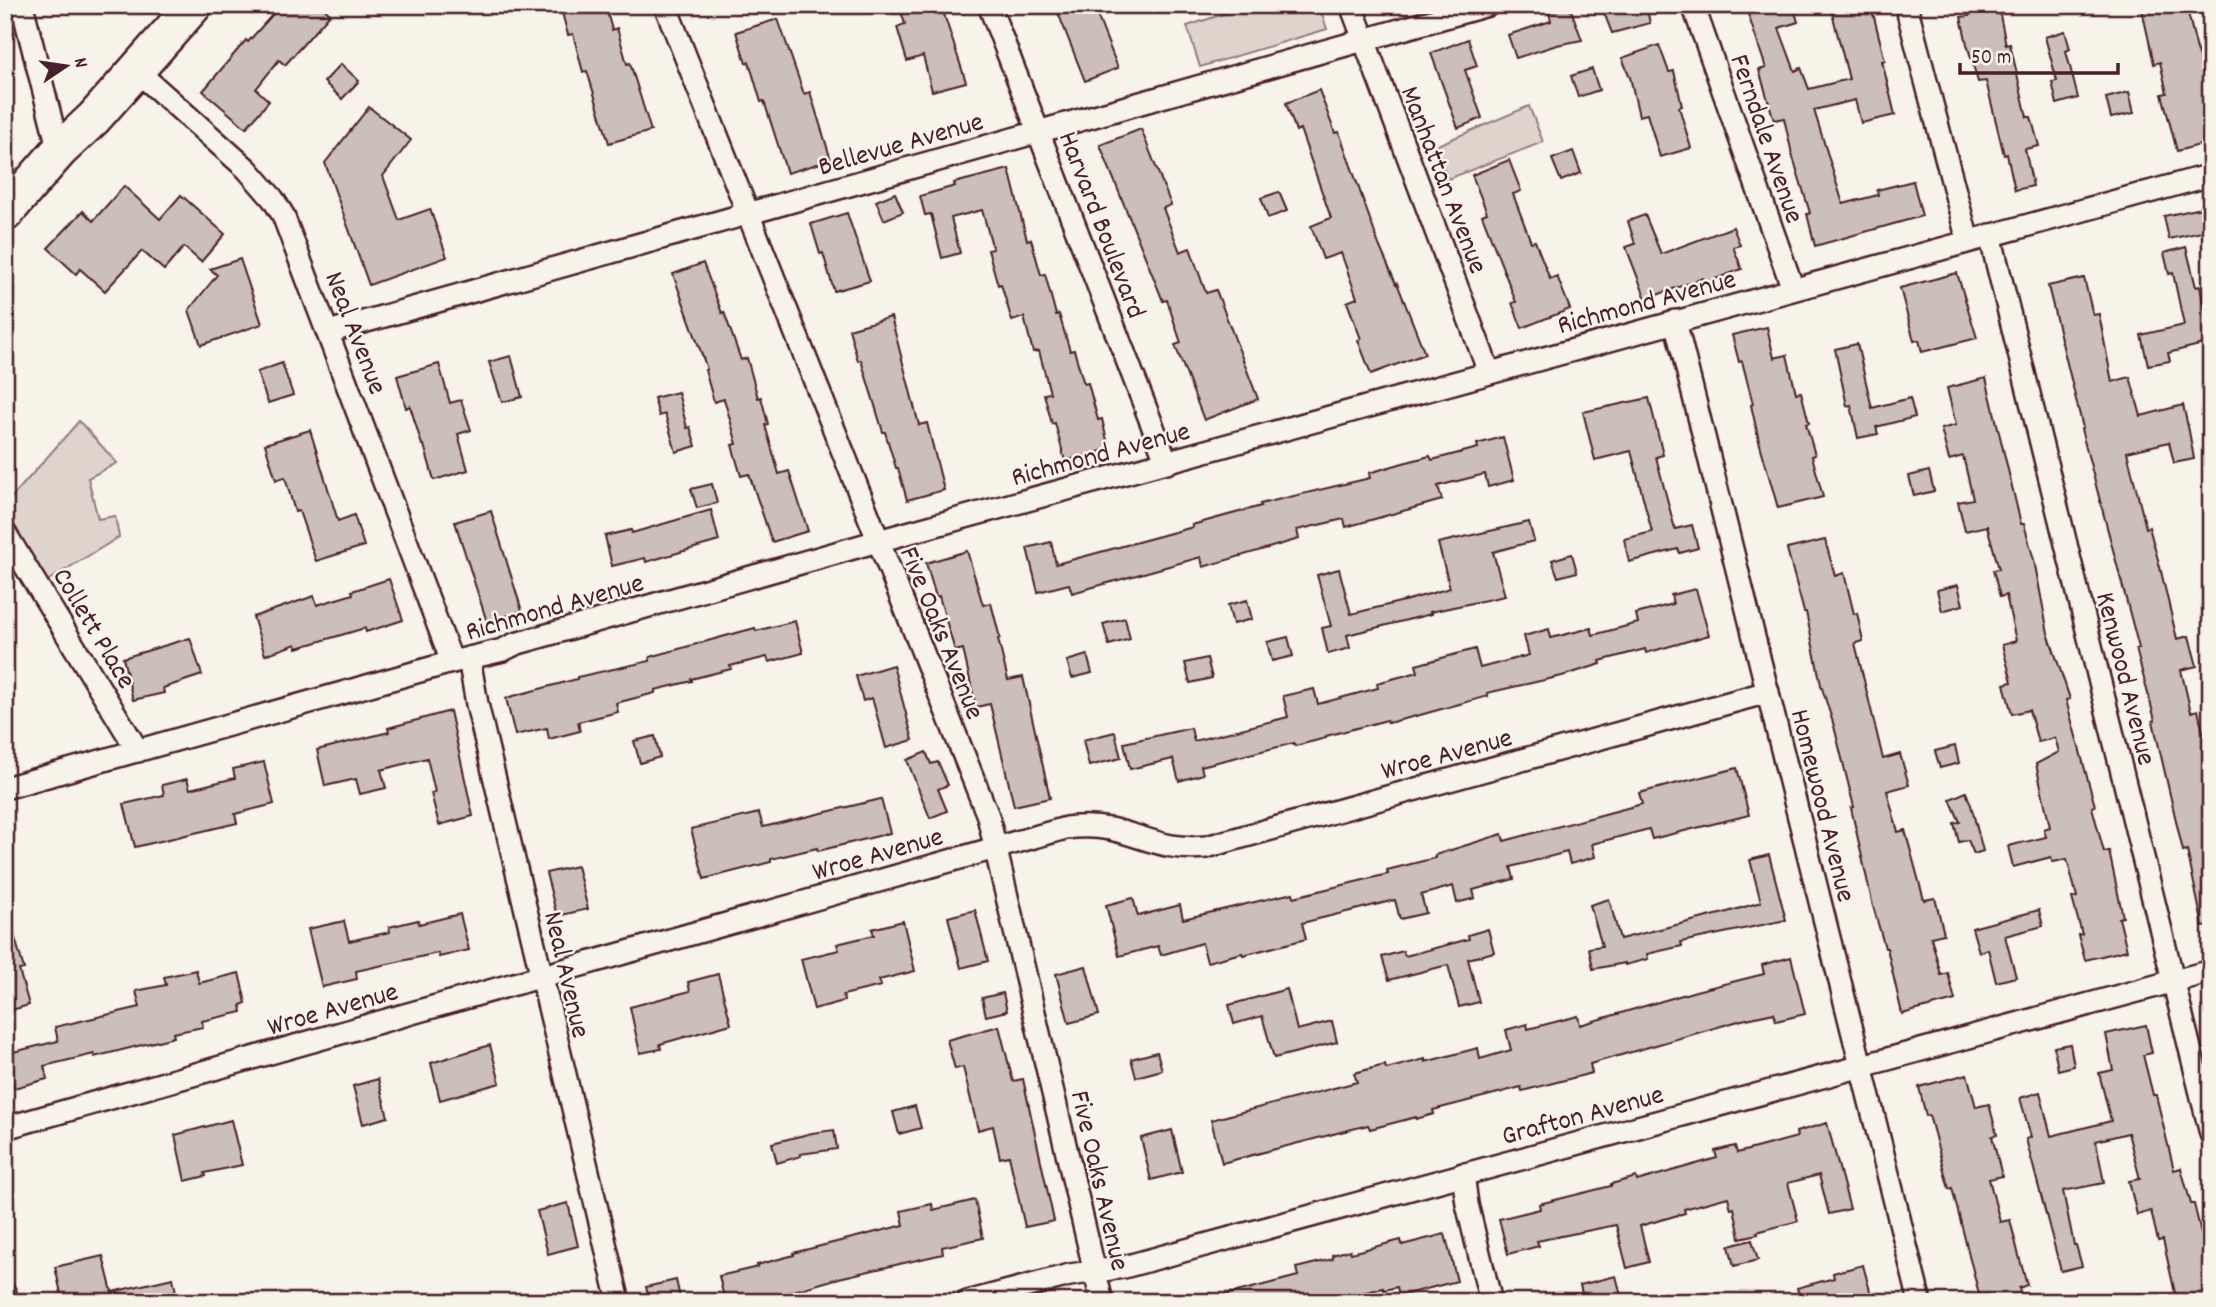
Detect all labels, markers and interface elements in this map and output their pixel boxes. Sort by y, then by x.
north arrow [32,32,102,102]
scale bar [1960,32,2118,76]
text: 50 m [1971,44,2011,74]
street label: Ferndale Avenue [1717,50,1812,230]
text: N [65,55,93,71]
street label: Manhattan Avenue [1387,81,1496,280]
street label: Bellevue Avenue [814,104,989,190]
street label: Harvard Boulevard [1045,126,1153,325]
street label: Richmond Avenue [1553,262,1741,348]
street label: Neal Avenue [312,266,395,401]
street label: Richmond Avenue [1007,414,1195,500]
street label: Five Oaks Avenue [886,541,992,726]
street label: Collett Place [40,561,144,698]
street label: Richmond Avenue [462,565,649,654]
street label: Kenwood Avenue [2082,588,2164,770]
street label: Homewood Avenue [1777,706,1863,907]
street label: Wroe Avenue [1377,720,1517,794]
street label: Wroe Avenue [808,819,948,895]
street label: Neal Avenue [530,908,598,1042]
street label: Wroe Avenue [263,974,403,1050]
street label: Grafton Avenue [1498,1077,1669,1159]
street label: Five Oaks Avenue [1057,1087,1137,1275]

